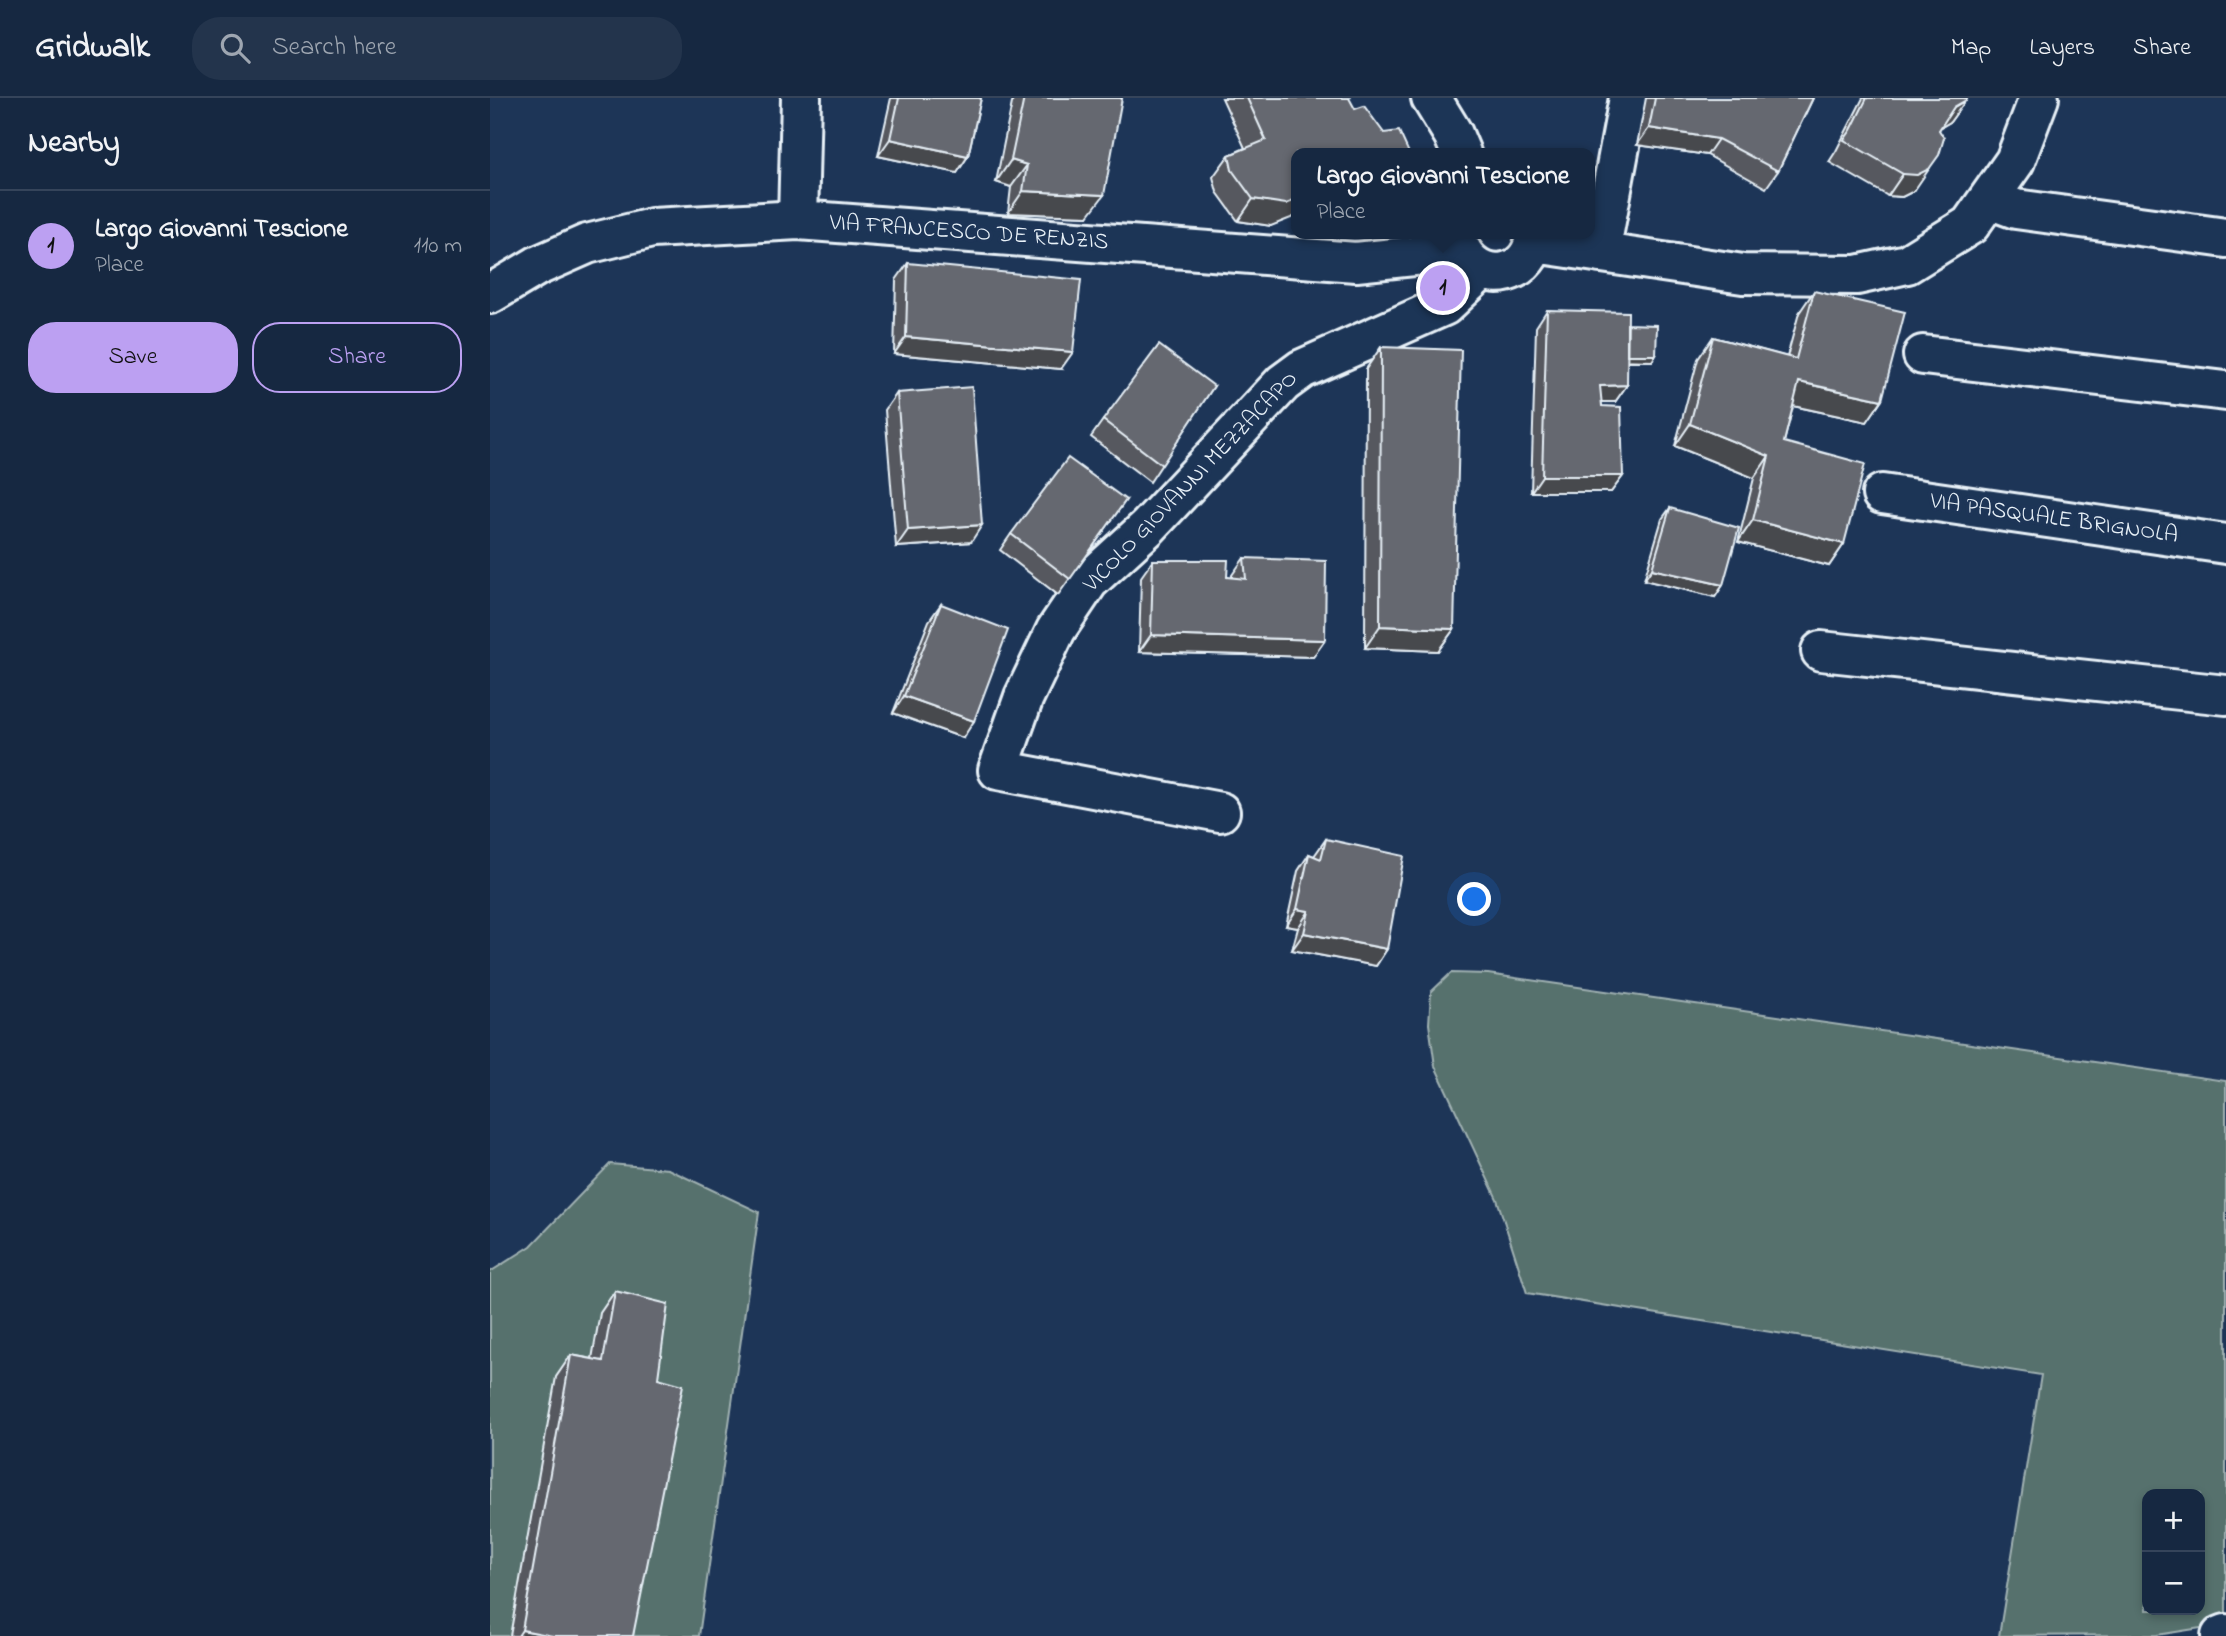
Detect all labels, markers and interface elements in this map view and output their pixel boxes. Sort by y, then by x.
search box [192,17,682,80]
text: Gridwalk [35,24,150,72]
icon: search [216,29,254,67]
text: Search here [272,29,396,67]
text: Map [1951,31,1991,66]
text: Layers [2029,31,2095,66]
text: Share [2133,31,2191,66]
text: Nearby [28,122,120,166]
popup [1291,148,1595,239]
text: Largo Giovanni Tescione [1317,158,1569,196]
text: Place [1317,196,1365,229]
street label: VIA FRANCESCO DE RENZIS [827,207,1110,259]
text: Largo Giovanni Tescione [95,211,348,249]
text: 1 [47,230,55,263]
text: 110 m [414,230,462,263]
text: Place [95,249,144,282]
pin: 1 [1420,262,1466,314]
button: Save [28,322,238,393]
button: Share [252,322,462,393]
street label: VICOLO GIOVANNI MEZZACAPO [1075,364,1306,601]
street label: VIA PASQUALE BRIGNOLA [1927,485,2180,553]
your location [1457,882,1491,916]
map controls [2142,1489,2205,1615]
button: + [2142,1489,2205,1552]
button: − [2142,1552,2205,1615]

